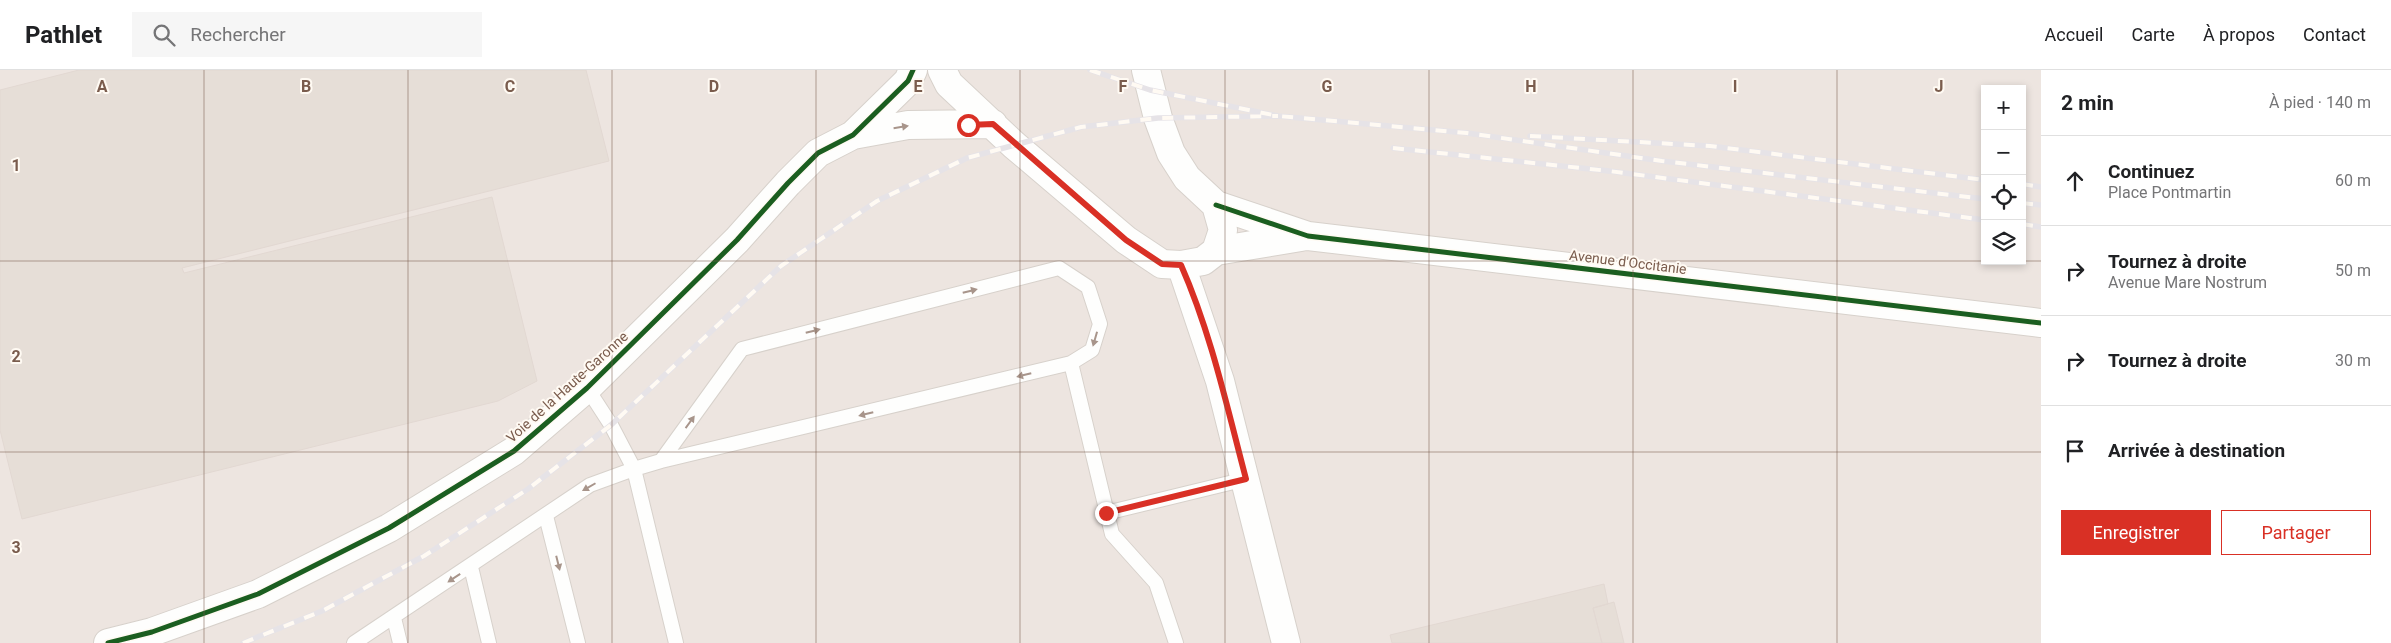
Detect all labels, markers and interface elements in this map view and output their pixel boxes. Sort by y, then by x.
search box [132,12,482,57]
text: Pathlet [25,21,102,49]
icon: search [150,21,178,49]
text: Rechercher [190,23,286,46]
text: Accueil [2045,24,2103,45]
text: Carte [2131,24,2175,45]
text: À propos [2203,24,2275,45]
text: Contact [2303,24,2366,45]
text: A [97,77,108,96]
text: B [301,77,311,96]
text: C [505,77,515,96]
text: D [709,77,719,96]
text: E [914,77,923,96]
text: F [1119,77,1128,96]
text: G [1322,77,1333,96]
text: H [1525,77,1537,96]
text: I [1733,77,1737,96]
text: J [1935,77,1943,96]
map controls [1981,85,2026,265]
button: + [1981,85,2026,130]
text: 2 min [2061,91,2114,115]
text: À pied · 140 m [2269,93,2371,112]
route start [957,114,980,137]
one-way arrow [894,122,910,130]
button: − [1981,130,2026,175]
text: 1 [11,156,21,175]
text: Continuez [2108,160,2194,183]
icon: ahead [2061,167,2089,195]
text: 60 m [2335,171,2371,190]
button: locate [1981,175,2026,220]
text: Place Pontmartin [2108,183,2231,202]
button: layers [1981,220,2026,265]
street label: Avenue d'Occitanie [1568,247,1688,277]
text: Tournez à droite [2108,250,2247,273]
icon: right [2061,257,2089,285]
text: 50 m [2335,261,2371,280]
text: Avenue Mare Nostrum [2108,273,2267,292]
one-way arrow [963,287,978,295]
one-way arrow [805,327,820,335]
street label: Voie de la Haute-Garonne [503,328,631,446]
one-way arrow [1091,331,1099,346]
text: 2 [11,347,21,366]
icon: right [2061,347,2089,375]
text: Tournez à droite [2108,349,2247,372]
text: 30 m [2335,351,2371,370]
one-way arrow [1017,371,1032,379]
one-way arrow [859,410,874,418]
one-way arrow [684,416,695,429]
icon: arrive [2061,437,2089,465]
text: Arrivée à destination [2108,439,2285,462]
one-way arrow [582,483,595,492]
route end [1095,502,1118,525]
button: Enregistrer [2061,510,2211,555]
button: Partager [2221,510,2371,555]
text: 3 [11,538,21,557]
one-way arrow [554,556,562,571]
one-way arrow [447,573,461,583]

